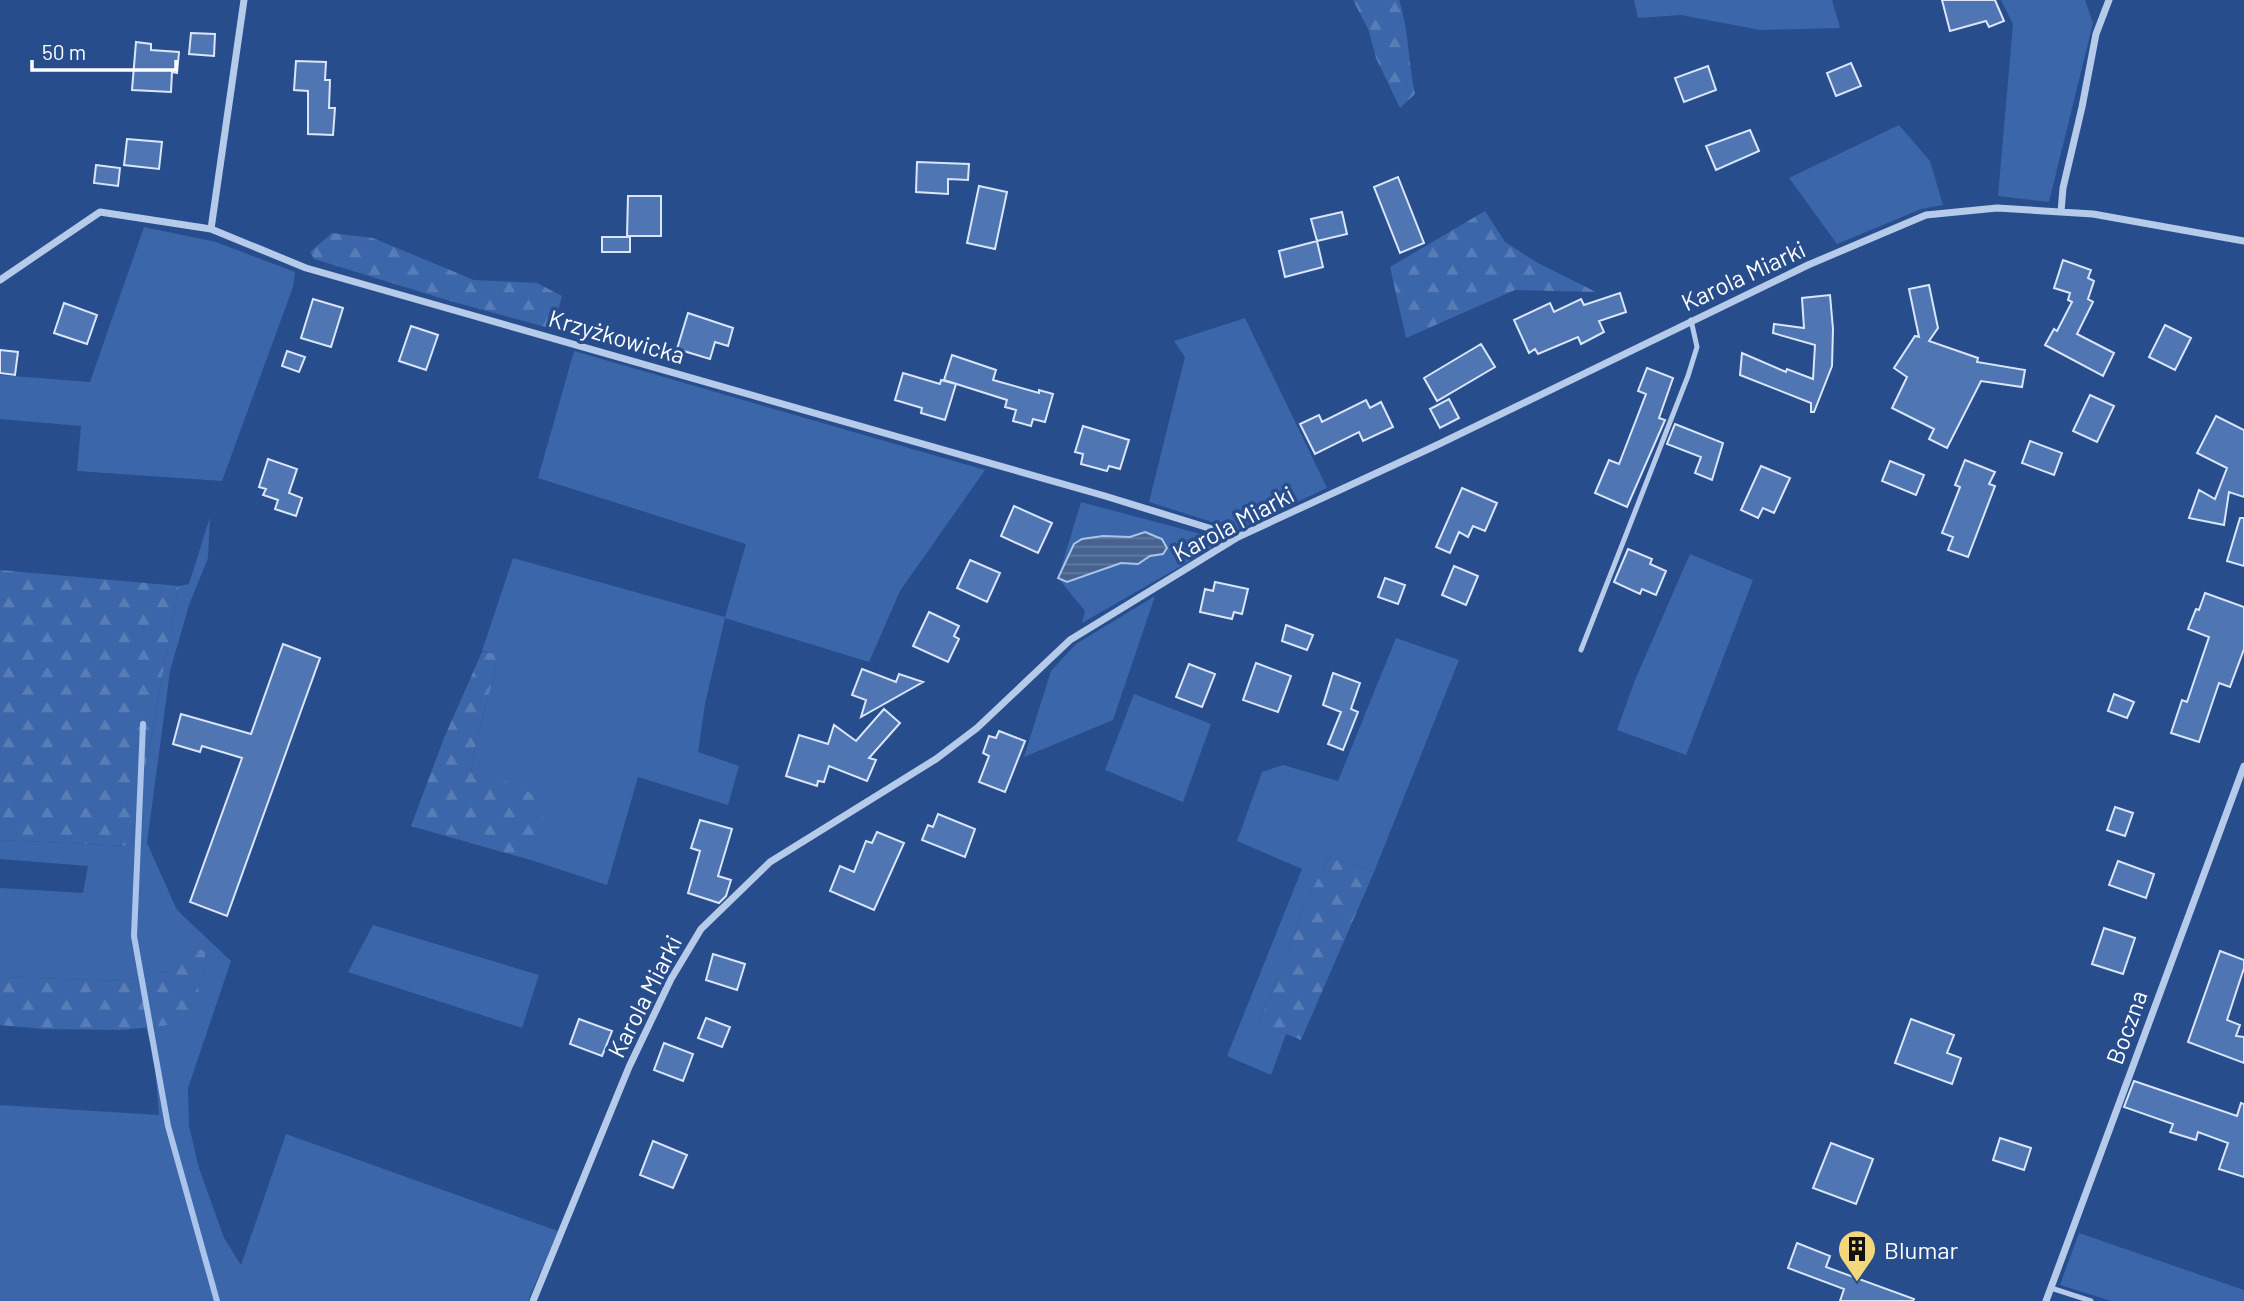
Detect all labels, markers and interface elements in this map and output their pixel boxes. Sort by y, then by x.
scale bar [32,28,175,72]
text: 50 m [42,39,86,64]
street label: Karola Miarki [1676,234,1810,316]
street label: Krzyżkowicka [546,303,688,369]
street label: Karola Miarki [1167,479,1299,567]
street label: Karola Miarki [601,930,687,1062]
street label: Boczna [2099,986,2153,1068]
building icon: Blumar [1836,1228,1878,1283]
place label: Blumar [1884,1235,1959,1264]

